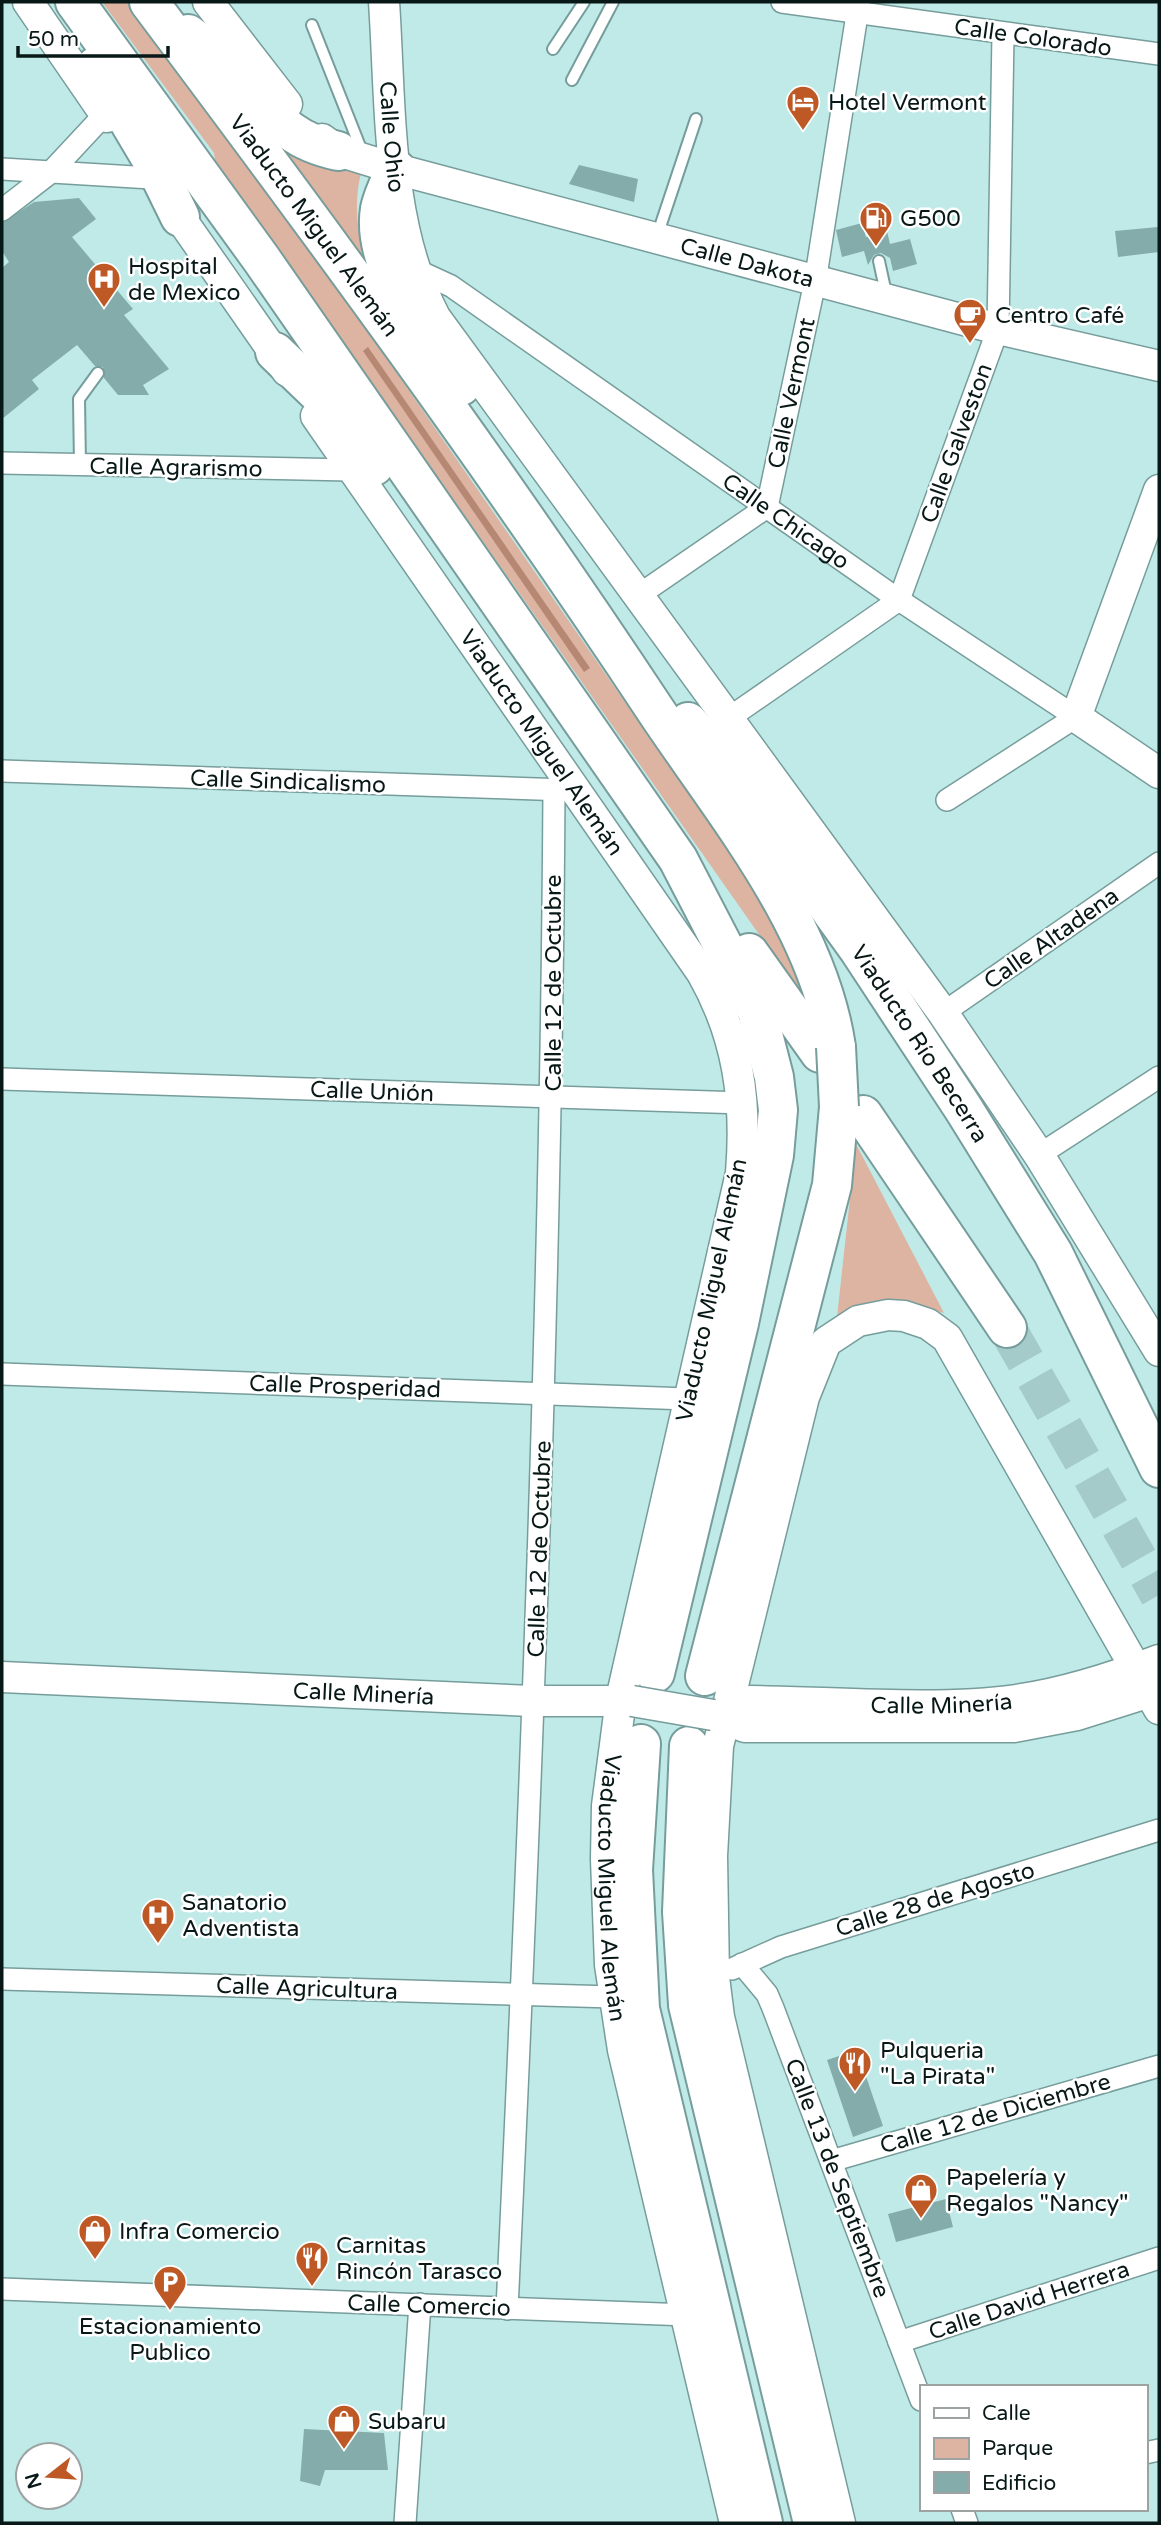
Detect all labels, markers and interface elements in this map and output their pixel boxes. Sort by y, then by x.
street label: Calle Colorado [952,13,1113,63]
scale bar [18,14,168,58]
text: 50 m [28,27,79,52]
street label: Calle Ohio [373,80,410,194]
hotel icon: Hotel Vermont [784,83,822,132]
place label: Hotel Vermont [828,89,987,117]
street label: Viaducto Miguel Alemán [223,109,405,342]
fuel station icon: G500 [857,199,895,248]
place label: G500 [900,205,961,233]
street label: Calle Dakota [677,232,817,294]
place label: Hospital de Mexico [128,253,241,307]
hospital icon: Hospital de Mexico [85,260,123,309]
cafe icon: Centro Café [951,296,989,345]
place label: Centro Café [995,302,1124,330]
street label: Calle Vermont [762,315,822,471]
street label: Calle Galveston [915,360,999,527]
street label: Calle Agrarismo [89,452,263,484]
street label: Calle Chicago [717,468,855,576]
street label: Viaducto Miguel Alemán [453,624,629,861]
street label: Calle Sindicalismo [189,765,386,799]
street label: Calle 12 de Octubre [540,874,568,1092]
street label: Calle Altadena [979,882,1124,996]
street label: Viaducto Río Becerra [845,940,994,1148]
street label: Calle Unión [309,1076,434,1108]
street label: Viaducto Miguel Alemán [670,1156,754,1424]
street label: Calle Prosperidad [248,1370,441,1404]
street label: Calle 12 de Octubre [522,1440,558,1658]
street label: Calle Minería [292,1677,435,1712]
street label: Calle Minería [870,1688,1014,1720]
street label: Viaducto Miguel Alemán [591,1752,631,2024]
street label: Calle 28 de Agosto [832,1856,1038,1944]
place label: Sanatorio Adventista [182,1889,299,1943]
hospital icon: Sanatorio Adventista [139,1896,177,1945]
street label: Calle Agricultura [216,1972,398,2006]
place label: Pulqueria "La Pirata" [880,2037,995,2091]
restaurant icon: Pulqueria "La Pirata" [836,2044,874,2093]
street label: Calle 13 de Septiembre [778,2055,896,2302]
street label: Calle 12 de Diciembre [877,2068,1114,2160]
place label: Papelería y Regalos "Nancy" [946,2164,1128,2218]
shop icon: Papelería y Regalos "Nancy" [902,2171,940,2220]
shop icon: Infra Comercio [76,2212,114,2261]
place label: Infra Comercio [119,2218,280,2246]
place label: Carnitas Rincón Tarasco [336,2232,502,2286]
restaurant icon: Carnitas Rincón Tarasco [293,2239,331,2288]
street label: Calle David Herrera [925,2255,1133,2347]
parking icon: Estacionamiento Publico [151,2263,189,2312]
street label: Calle Comercio [347,2289,511,2323]
place label: Estacionamiento Publico [79,2313,261,2367]
legend [920,2385,1147,2511]
text: Calle [982,2401,1031,2426]
shop icon: Subaru [325,2402,363,2451]
place label: Subaru [368,2408,446,2436]
text: Parque [982,2436,1053,2461]
north arrow [14,2441,84,2511]
text: N [21,2470,46,2491]
text: Edificio [982,2471,1056,2496]

